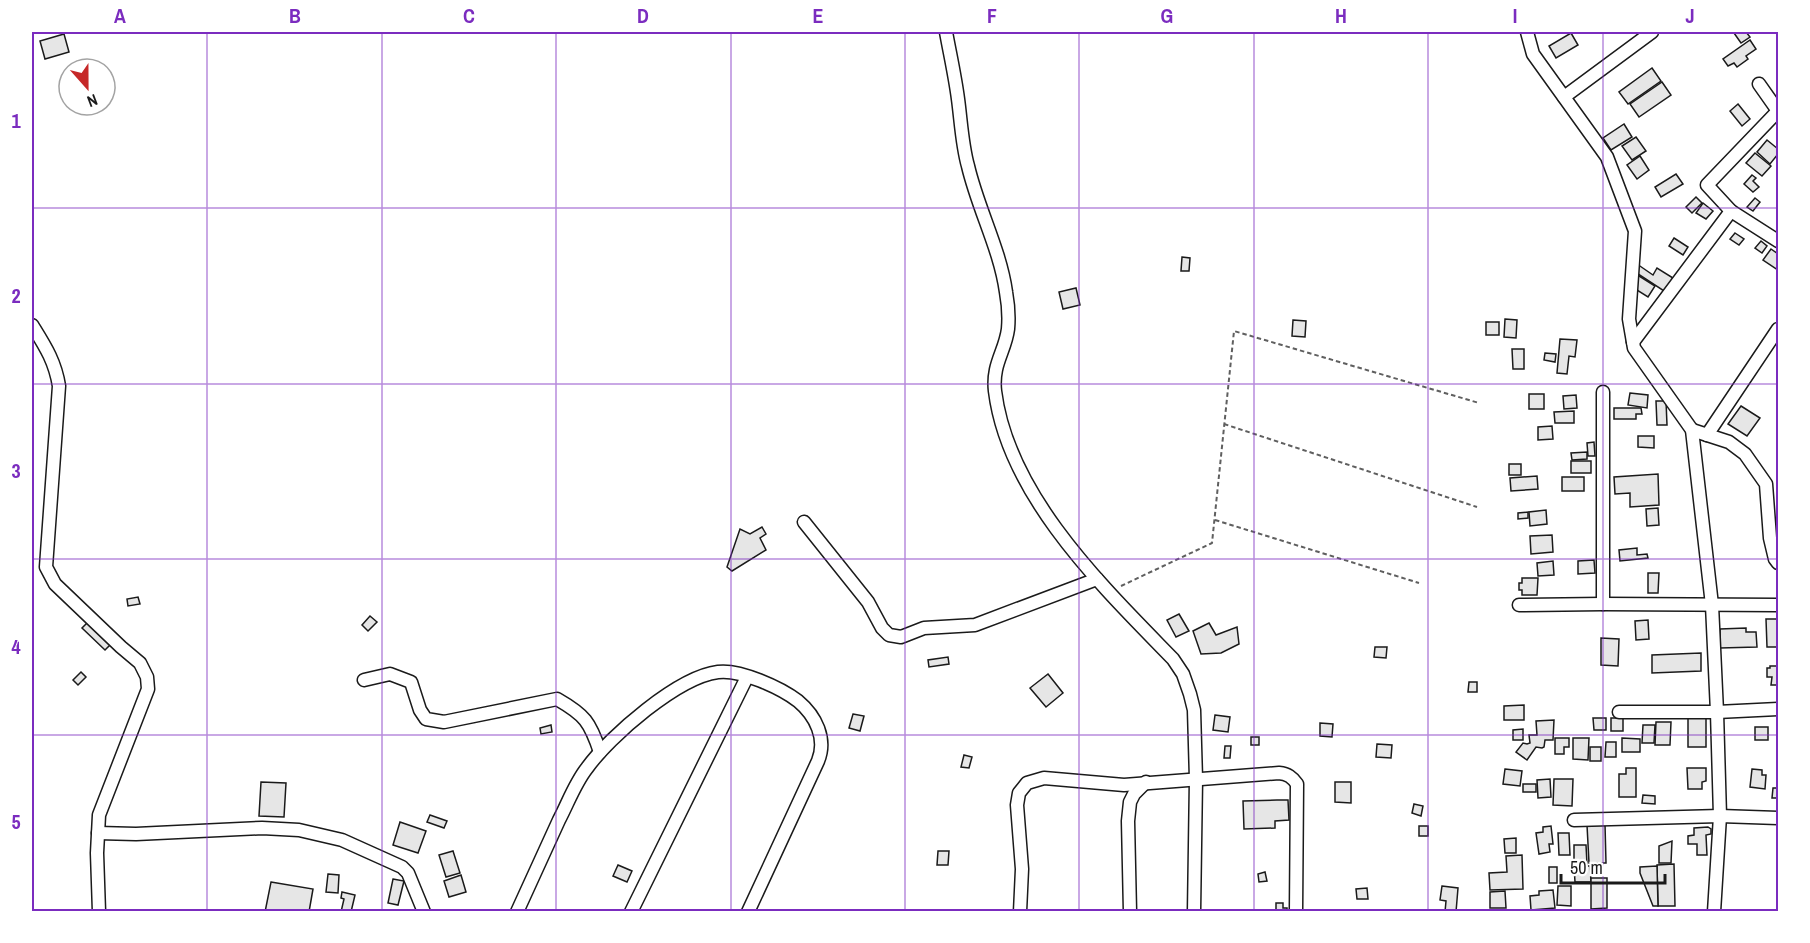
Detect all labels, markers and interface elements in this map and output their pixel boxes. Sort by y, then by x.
text: A [114,2,126,29]
text: B [289,2,301,29]
text: C [463,2,475,29]
text: D [637,2,649,29]
text: E [813,2,824,29]
text: F [987,2,997,29]
text: G [1161,2,1173,29]
text: H [1335,2,1347,29]
text: I [1513,2,1517,29]
text: J [1685,2,1695,29]
north arrow [57,57,117,117]
text: N [84,89,101,113]
text: 1 [11,107,21,134]
text: 2 [11,282,21,309]
text: 3 [11,457,21,484]
text: 4 [11,633,21,660]
text: 5 [11,808,21,835]
scale bar [1561,847,1664,885]
text: 50 m [1570,855,1603,880]

